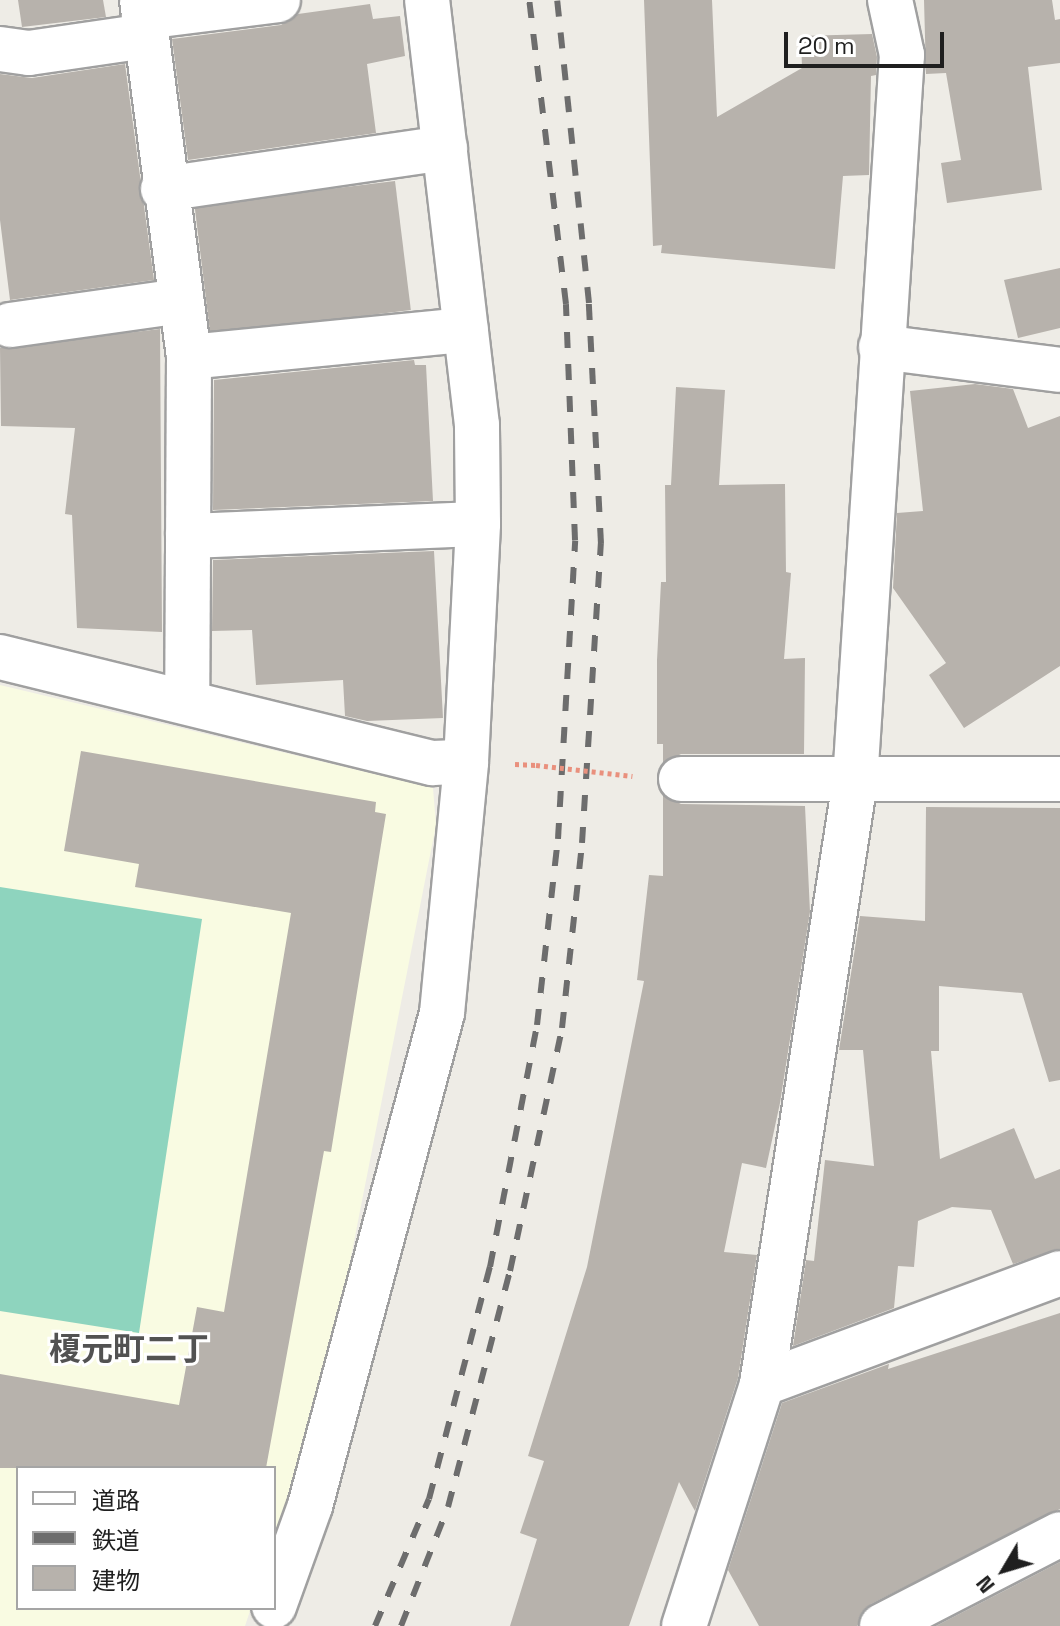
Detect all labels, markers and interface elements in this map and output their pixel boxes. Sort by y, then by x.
scale bar [788,16,948,66]
text: 20 m [798,30,855,61]
district label: 榎元町二丁 [49,1330,209,1368]
legend [16,1466,276,1610]
text: 道路 [92,1485,140,1516]
text: 鉄道 [92,1525,140,1556]
north arrow [964,1530,1044,1610]
text: 建物 [92,1565,140,1596]
text: N [970,1570,1001,1599]

